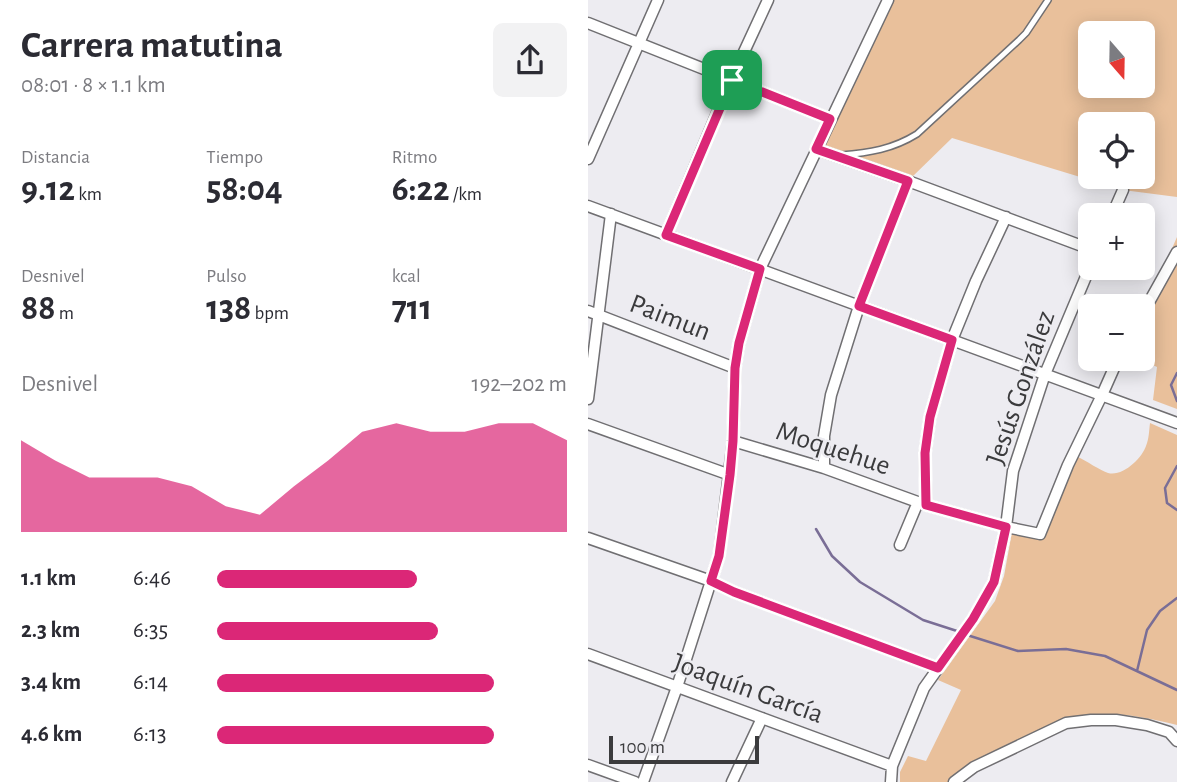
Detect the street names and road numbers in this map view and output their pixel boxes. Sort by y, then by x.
street label: Paimun [626,290,714,346]
street label: Jesús González [982,307,1060,469]
street label: Moquehue [772,417,894,481]
street label: Joaquín García [669,649,827,729]

